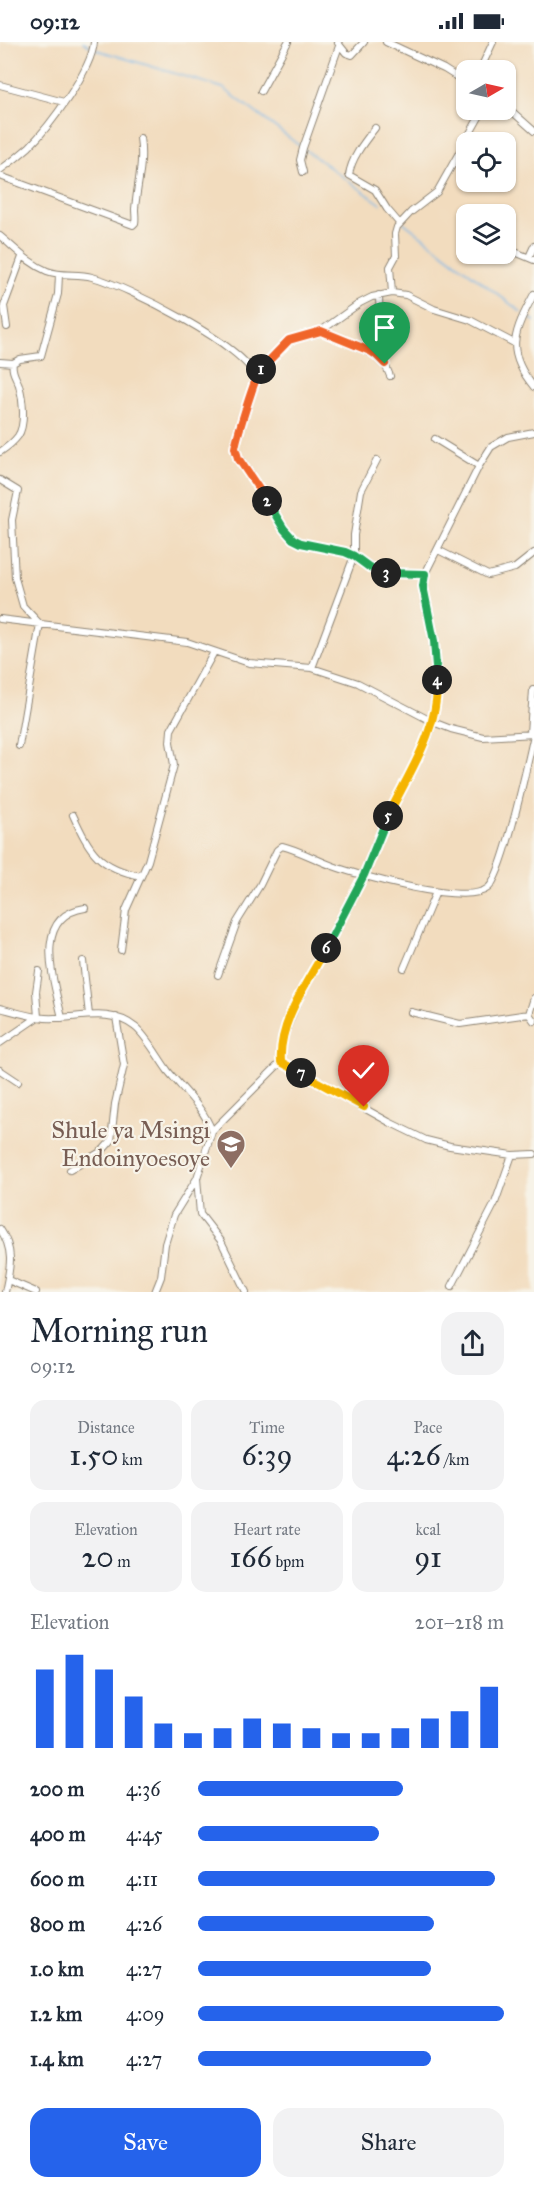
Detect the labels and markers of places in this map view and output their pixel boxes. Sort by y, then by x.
pin [359,302,410,364]
pin: 1 [246,354,276,384]
pin: 2 [252,486,282,516]
pin: 3 [371,558,401,588]
pin: 4 [422,665,452,695]
pin: 5 [373,801,403,831]
pin: 6 [311,933,341,963]
pin [338,1045,389,1107]
pin: 7 [286,1058,316,1088]
place label: Shule ya Msingi Endoinyoesoye [51,1115,210,1173]
school or university icon: Shule ya Msingi Endoinyoesoye [215,1128,247,1170]

